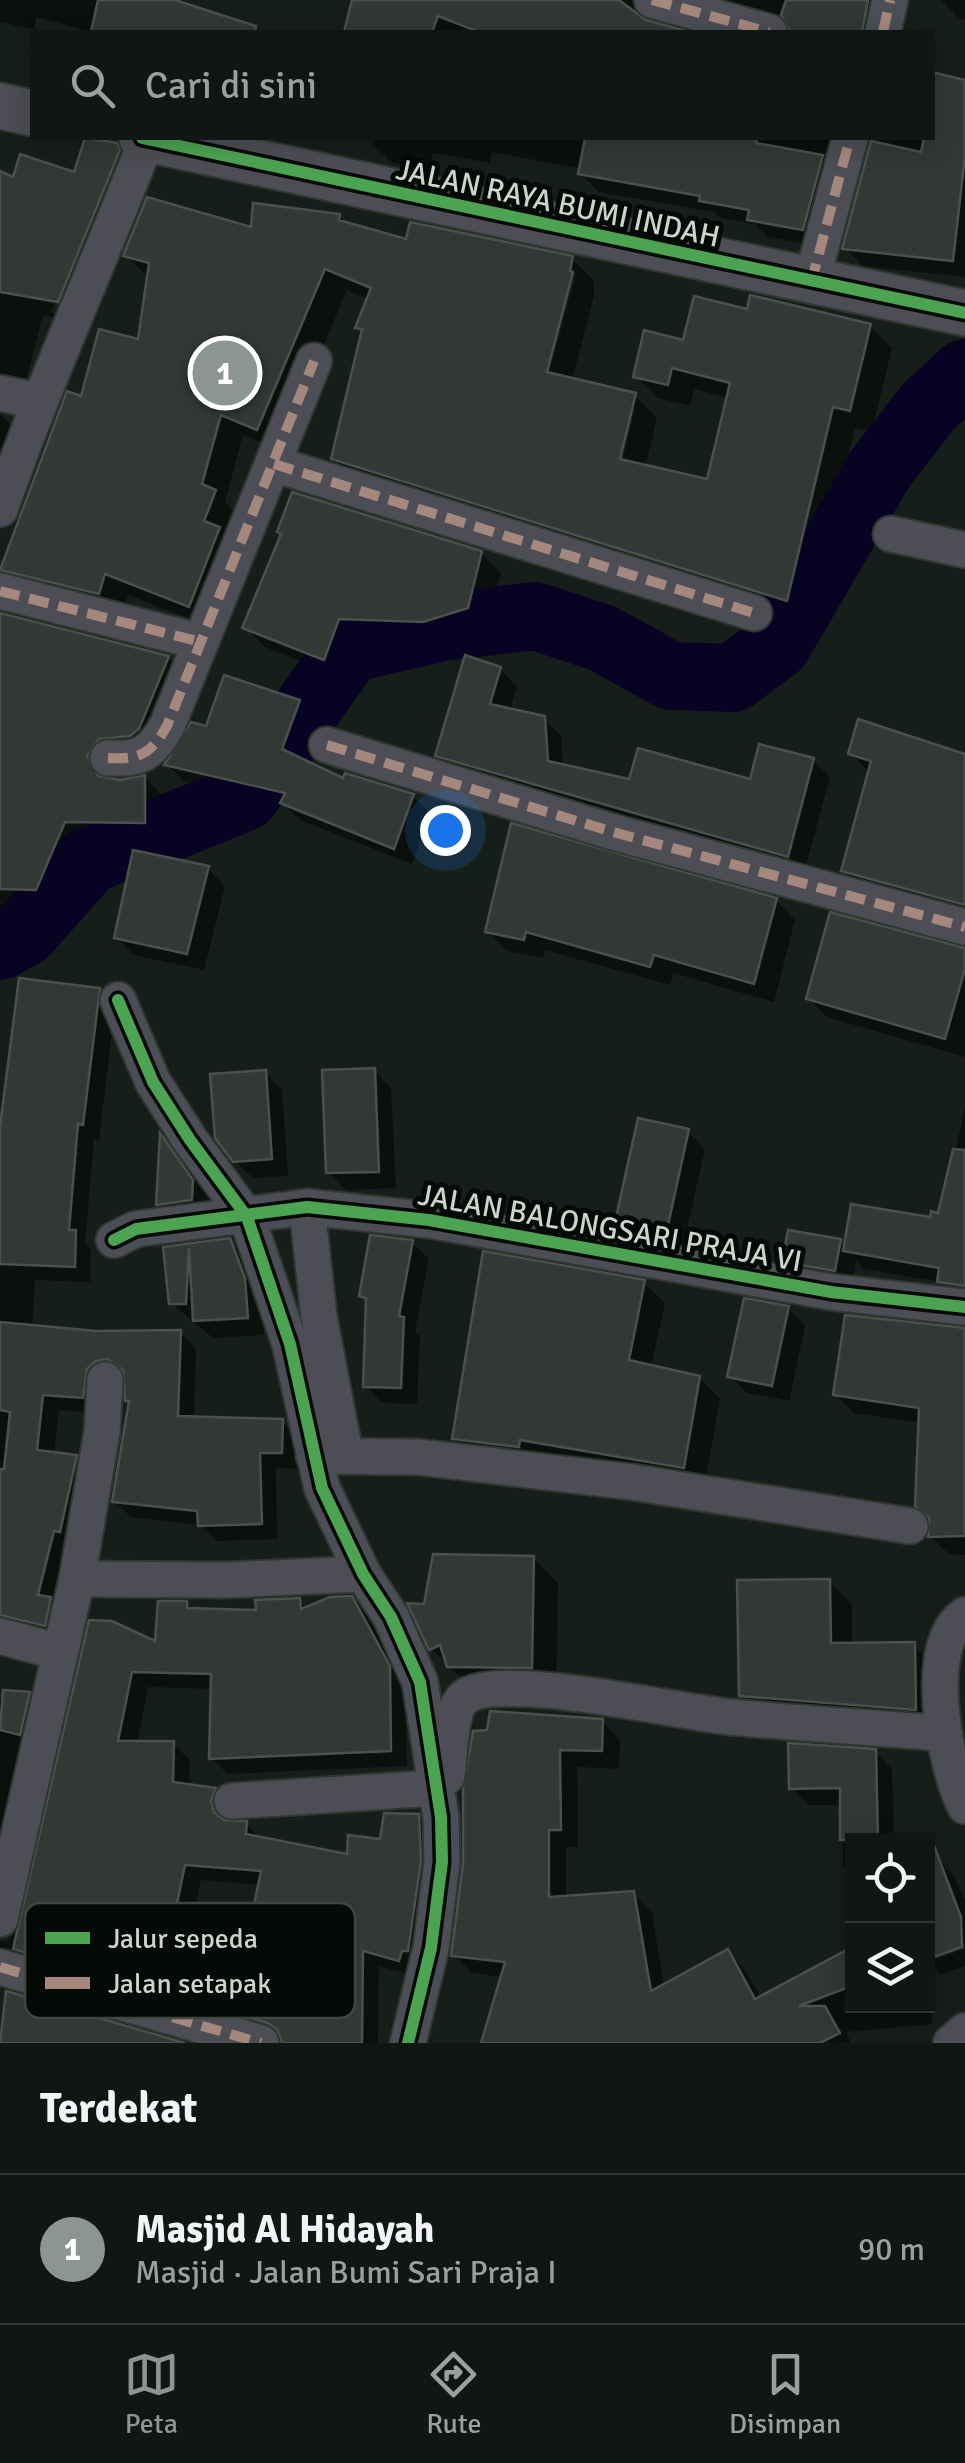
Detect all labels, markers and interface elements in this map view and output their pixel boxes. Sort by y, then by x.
search box [30,30,935,140]
icon: search [65,58,120,113]
text: Cari di sini [145,62,317,109]
street label: JALAN RAYA BUMI INDAH [393,151,723,256]
pin: 1 [192,336,258,410]
your location [420,805,471,856]
street label: JALAN BALONGSARI PRAJA VI [415,1177,805,1280]
map controls [845,1833,935,2013]
button: locate [845,1833,935,1923]
legend [25,1903,355,2018]
text: Jalur sepeda [108,1922,258,1956]
button: layers [845,1923,935,2013]
text: Jalan setapak [108,1967,271,2001]
text: Terdekat [40,2083,197,2134]
text: Masjid Al Hidayah [135,2206,434,2253]
text: 1 [64,2230,81,2269]
text: 90 m [858,2230,925,2269]
text: Masjid · Jalan Bumi Sari Praja I [135,2253,557,2292]
tab: Peta [124,2347,179,2441]
tab: Rute [426,2347,481,2441]
tab: Disimpan [729,2347,841,2441]

